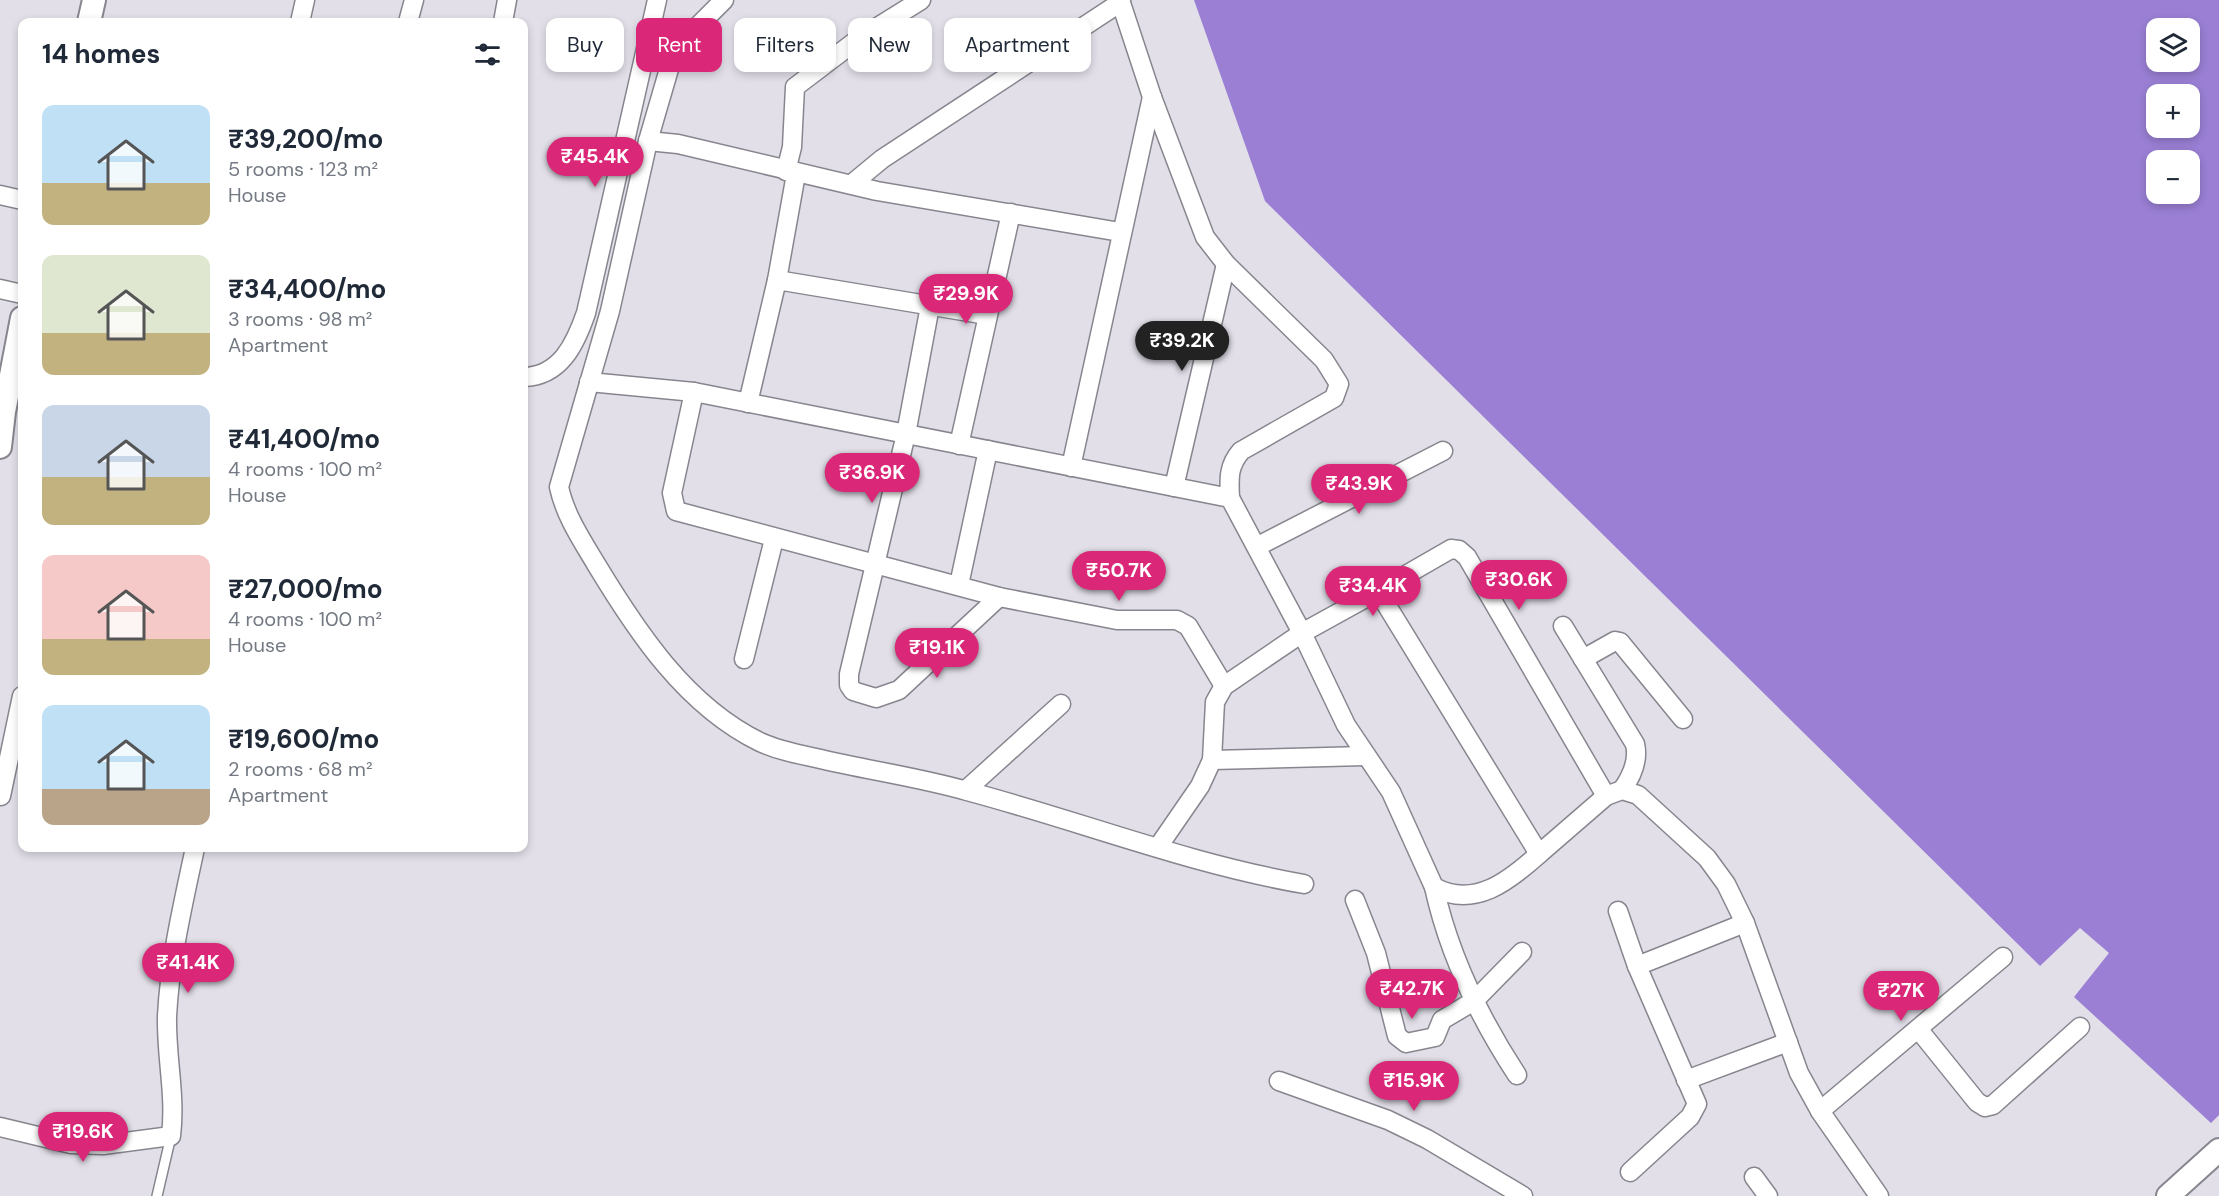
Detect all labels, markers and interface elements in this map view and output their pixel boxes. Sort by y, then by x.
chip: Buy [546,18,624,72]
chip: Rent [636,18,722,72]
chip: Filters [734,18,836,72]
chip: New [848,18,932,72]
chip: Apartment [944,18,1091,72]
map controls [2146,18,2200,204]
button: layers [2146,18,2200,72]
text: 14 homes [42,37,160,71]
icon: filters [471,38,504,71]
button: + [2146,84,2200,138]
text: ₹39,200/mo [228,122,383,156]
icon: home [90,129,162,201]
pin: ₹45.4K [546,137,644,188]
text: ₹45.4K [561,143,629,169]
button: − [2146,150,2200,204]
text: 5 rooms · 123 m² [228,156,378,182]
text: House [228,182,286,208]
text: ₹34,400/mo [228,272,386,306]
pin: ₹29.9K [917,274,1015,325]
icon: home [90,279,162,351]
text: ₹29.9K [933,280,999,306]
text: 3 rooms · 98 m² [228,306,372,332]
pin: ₹39.2K [1133,321,1231,372]
text: ₹39.2K [1149,327,1215,353]
text: Apartment [228,332,328,358]
text: ₹41,400/mo [228,422,380,456]
icon: home [90,429,162,501]
pin: ₹36.9K [823,453,921,504]
text: 4 rooms · 100 m² [228,456,382,482]
text: ₹36.9K [839,459,905,485]
pin: ₹43.9K [1310,464,1408,515]
text: ₹43.9K [1325,470,1393,496]
text: House [228,482,286,508]
pin: ₹50.7K [1070,551,1168,602]
text: ₹50.7K [1086,557,1152,583]
pin: ₹30.6K [1470,560,1568,611]
pin: ₹34.4K [1324,566,1422,617]
text: ₹30.6K [1485,566,1553,592]
text: ₹27,000/mo [228,572,383,606]
text: ₹34.4K [1339,572,1407,598]
icon: home [90,579,162,651]
text: 4 rooms · 100 m² [228,606,382,632]
pin: ₹19.1K [888,628,986,679]
text: House [228,632,286,658]
text: ₹19.1K [909,634,965,660]
text: ₹19,600/mo [228,722,379,756]
icon: home [90,729,162,801]
text: 2 rooms · 68 m² [228,756,373,782]
text: Apartment [228,782,328,808]
pin: ₹41.4K [139,943,237,994]
text: ₹41.4K [156,949,220,975]
pin: ₹42.7K [1363,969,1461,1020]
pin: ₹27K [1865,971,1937,1022]
text: ₹42.7K [1379,975,1445,1001]
text: ₹27K [1877,977,1925,1003]
pin: ₹15.9K [1365,1061,1463,1112]
text: ₹15.9K [1383,1067,1445,1093]
pin: ₹19.6K [34,1112,132,1163]
text: ₹19.6K [52,1118,114,1144]

